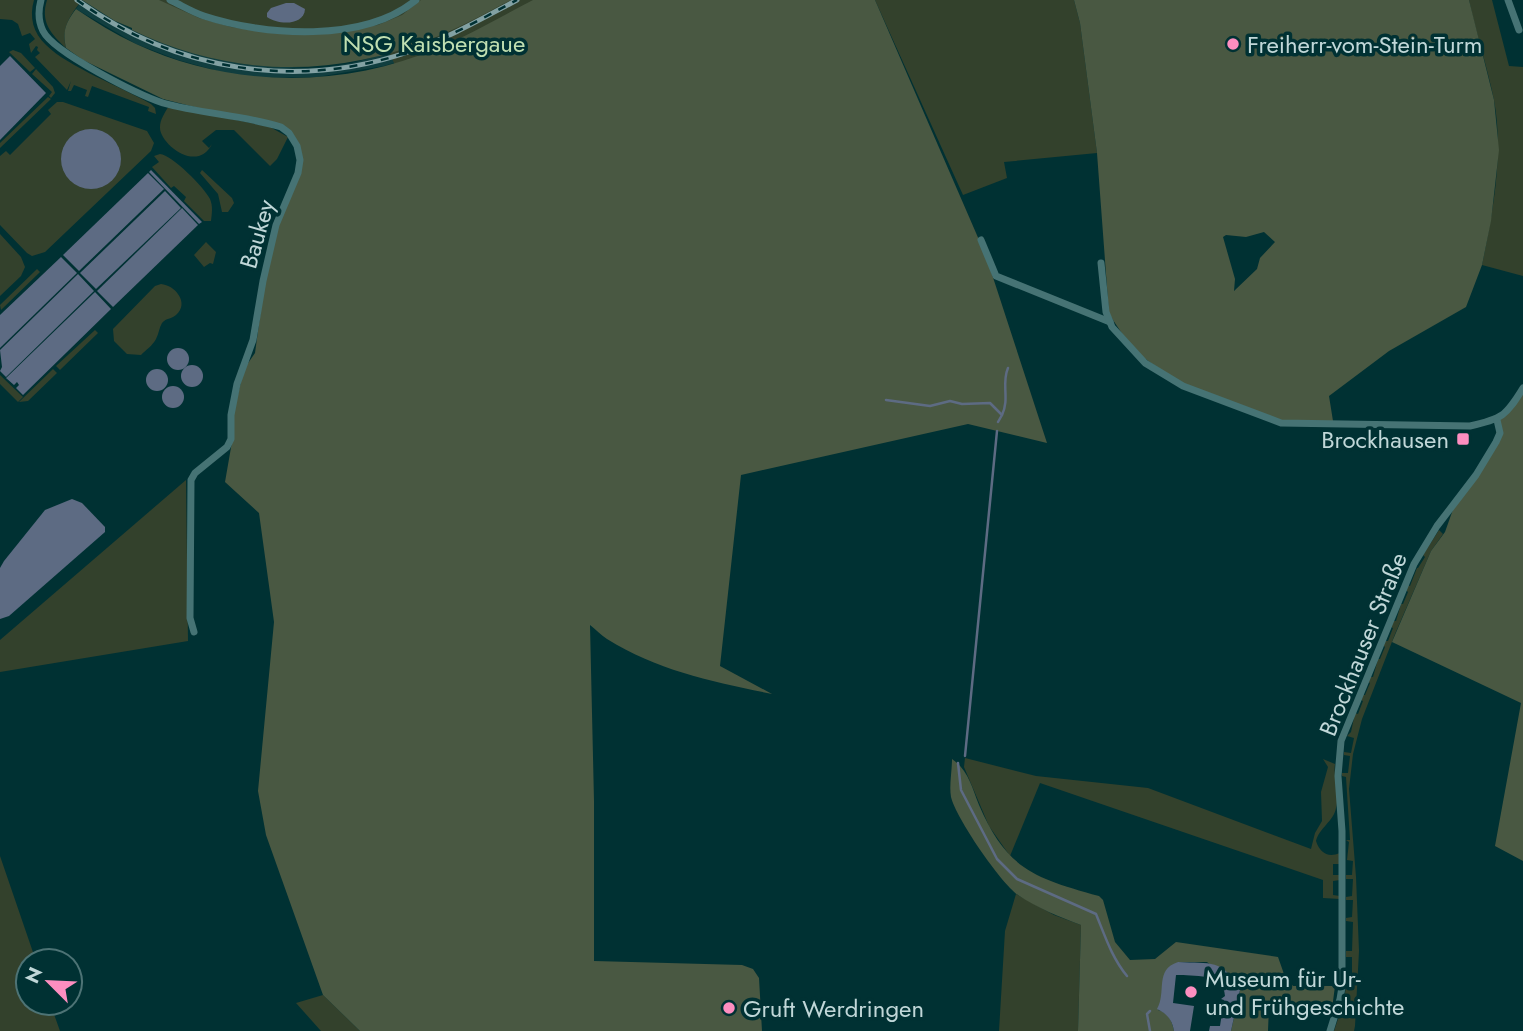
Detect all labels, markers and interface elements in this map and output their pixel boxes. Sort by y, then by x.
park label: NSG Kaisbergaue [343,26,525,61]
place label: Freiherr-vom-Stein-Turm [1247,27,1482,62]
marker: Freiherr-vom-Stein-Turm [1225,36,1241,52]
street label: Baukey [230,195,284,273]
place label: Brockhausen [1321,422,1449,457]
marker: Brockhausen [1455,431,1471,447]
street label: Brockhauser Straße [1310,547,1416,741]
north arrow [14,947,84,1017]
place label: Museum für Ur- und Frühgeschichte [1205,961,1404,1024]
text: N [19,963,49,988]
marker: Museum für Ur- und Frühgeschichte [1183,984,1199,1000]
place label: Gruft Werdringen [743,991,924,1026]
marker: Gruft Werdringen [721,1000,737,1016]

